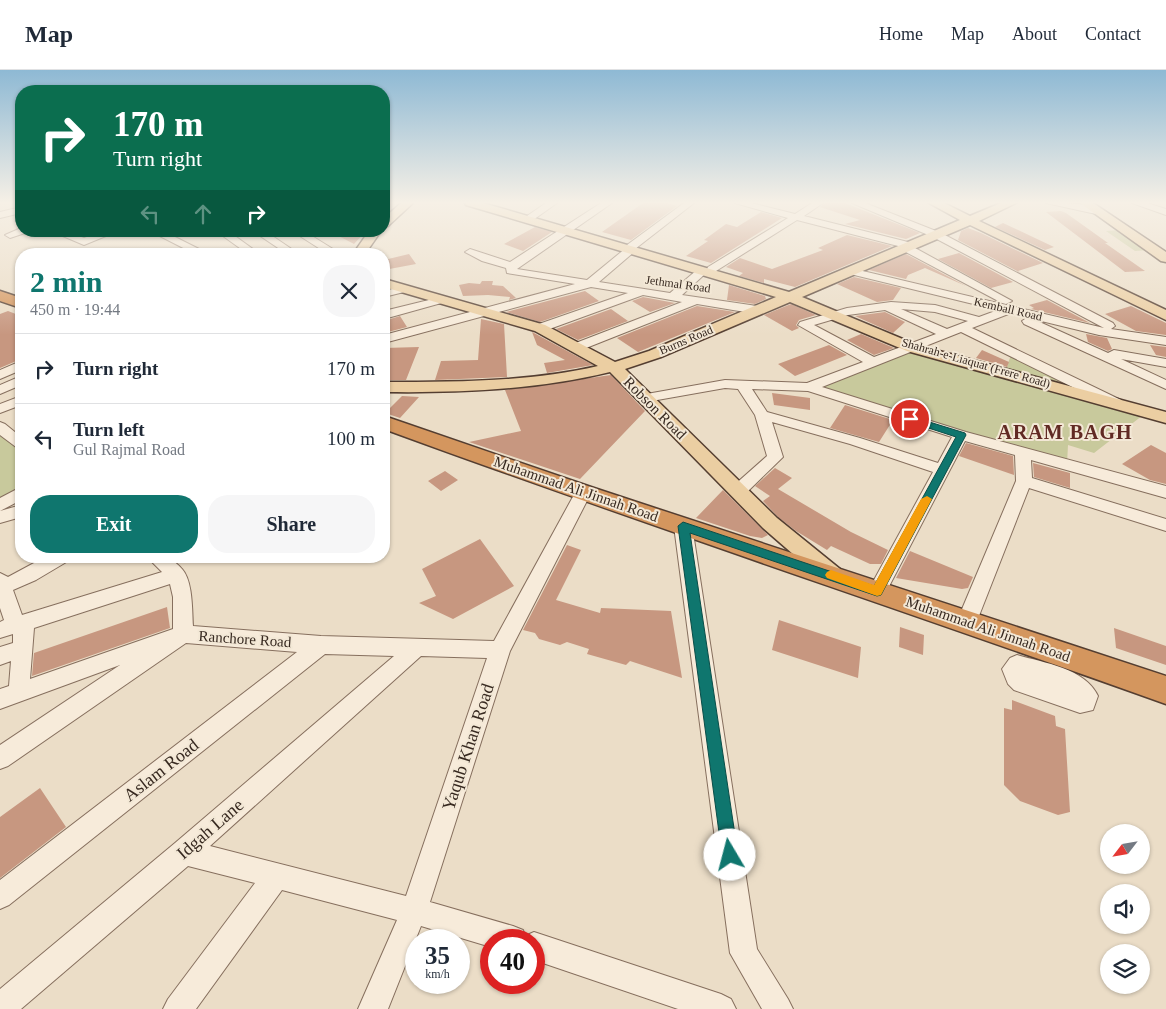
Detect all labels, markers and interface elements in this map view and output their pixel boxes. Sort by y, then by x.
text: Map [25,21,73,47]
text: Home [879,24,923,44]
text: Map [951,24,984,44]
text: About [1012,24,1057,44]
text: Contact [1085,24,1141,44]
icon: right [30,105,95,170]
text: 170 m [113,105,203,144]
text: Turn right [113,146,202,171]
icon: left [136,200,164,228]
icon: ahead [189,200,217,228]
icon: right [242,200,270,228]
text: 2 min [30,265,103,298]
button: close [323,265,375,317]
street label: Jethmal Road [645,272,711,296]
street label: Kemball Road [972,294,1044,324]
text: 450 m · 19:44 [30,301,120,318]
street label: Burns Road [657,322,715,358]
street label: Shahrah-e-Liaquat (Frere Road) [900,335,1052,391]
icon: right [30,355,58,383]
text: Turn right [73,358,158,379]
text: 170 m [327,358,375,379]
street label: Robson Road [621,374,690,443]
pin [889,398,931,440]
icon: arrive [896,405,924,433]
text: Turn left [73,419,145,440]
district label: ARAM BAGH [997,421,1133,443]
icon: left [30,425,58,453]
text: 100 m [327,428,375,449]
text: Gul Rajmal Road [73,441,185,458]
street label: Muhammad Ali Jinnah Road [492,453,661,525]
button: Exit [30,495,198,553]
button: Share [208,495,375,553]
street label: Muhammad Ali Jinnah Road [904,593,1073,665]
street label: Ranchore Road [198,628,292,650]
street label: Yaqub Khan Road [438,681,498,813]
street label: Aslam Road [120,735,202,805]
street label: Idgah Lane [173,795,247,863]
north arrow [1100,824,1150,874]
map controls [1100,824,1150,994]
position arrow [703,828,755,880]
button: sound [1100,884,1150,934]
speed limit sign: 40 [480,929,545,994]
text: 35 [425,942,450,969]
button: layers [1100,944,1150,994]
text: km/h [425,967,450,981]

